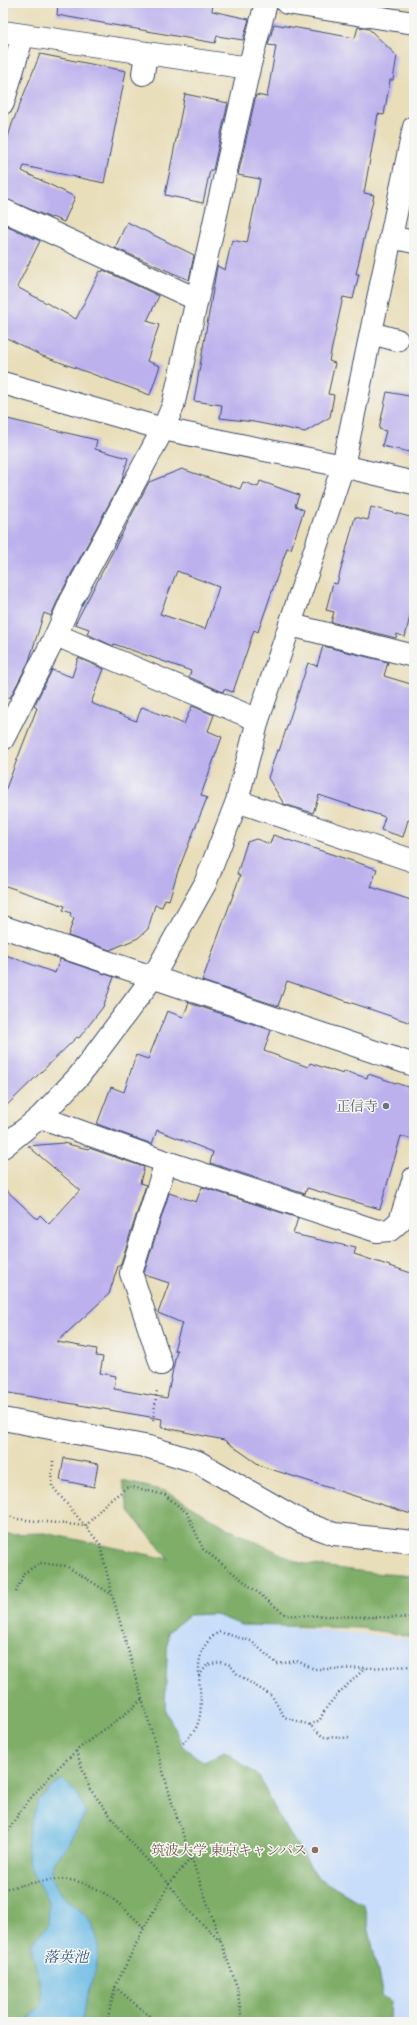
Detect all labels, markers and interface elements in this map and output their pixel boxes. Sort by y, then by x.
place label: 正信寺 [336,1098,378,1118]
marker: 正信寺 [381,1101,391,1111]
place label: 筑波大学 東京キャンパス [151,1842,307,1862]
marker: 筑波大学 東京キャンパス [310,1845,320,1855]
water label: 落英池 [43,1948,90,1969]

